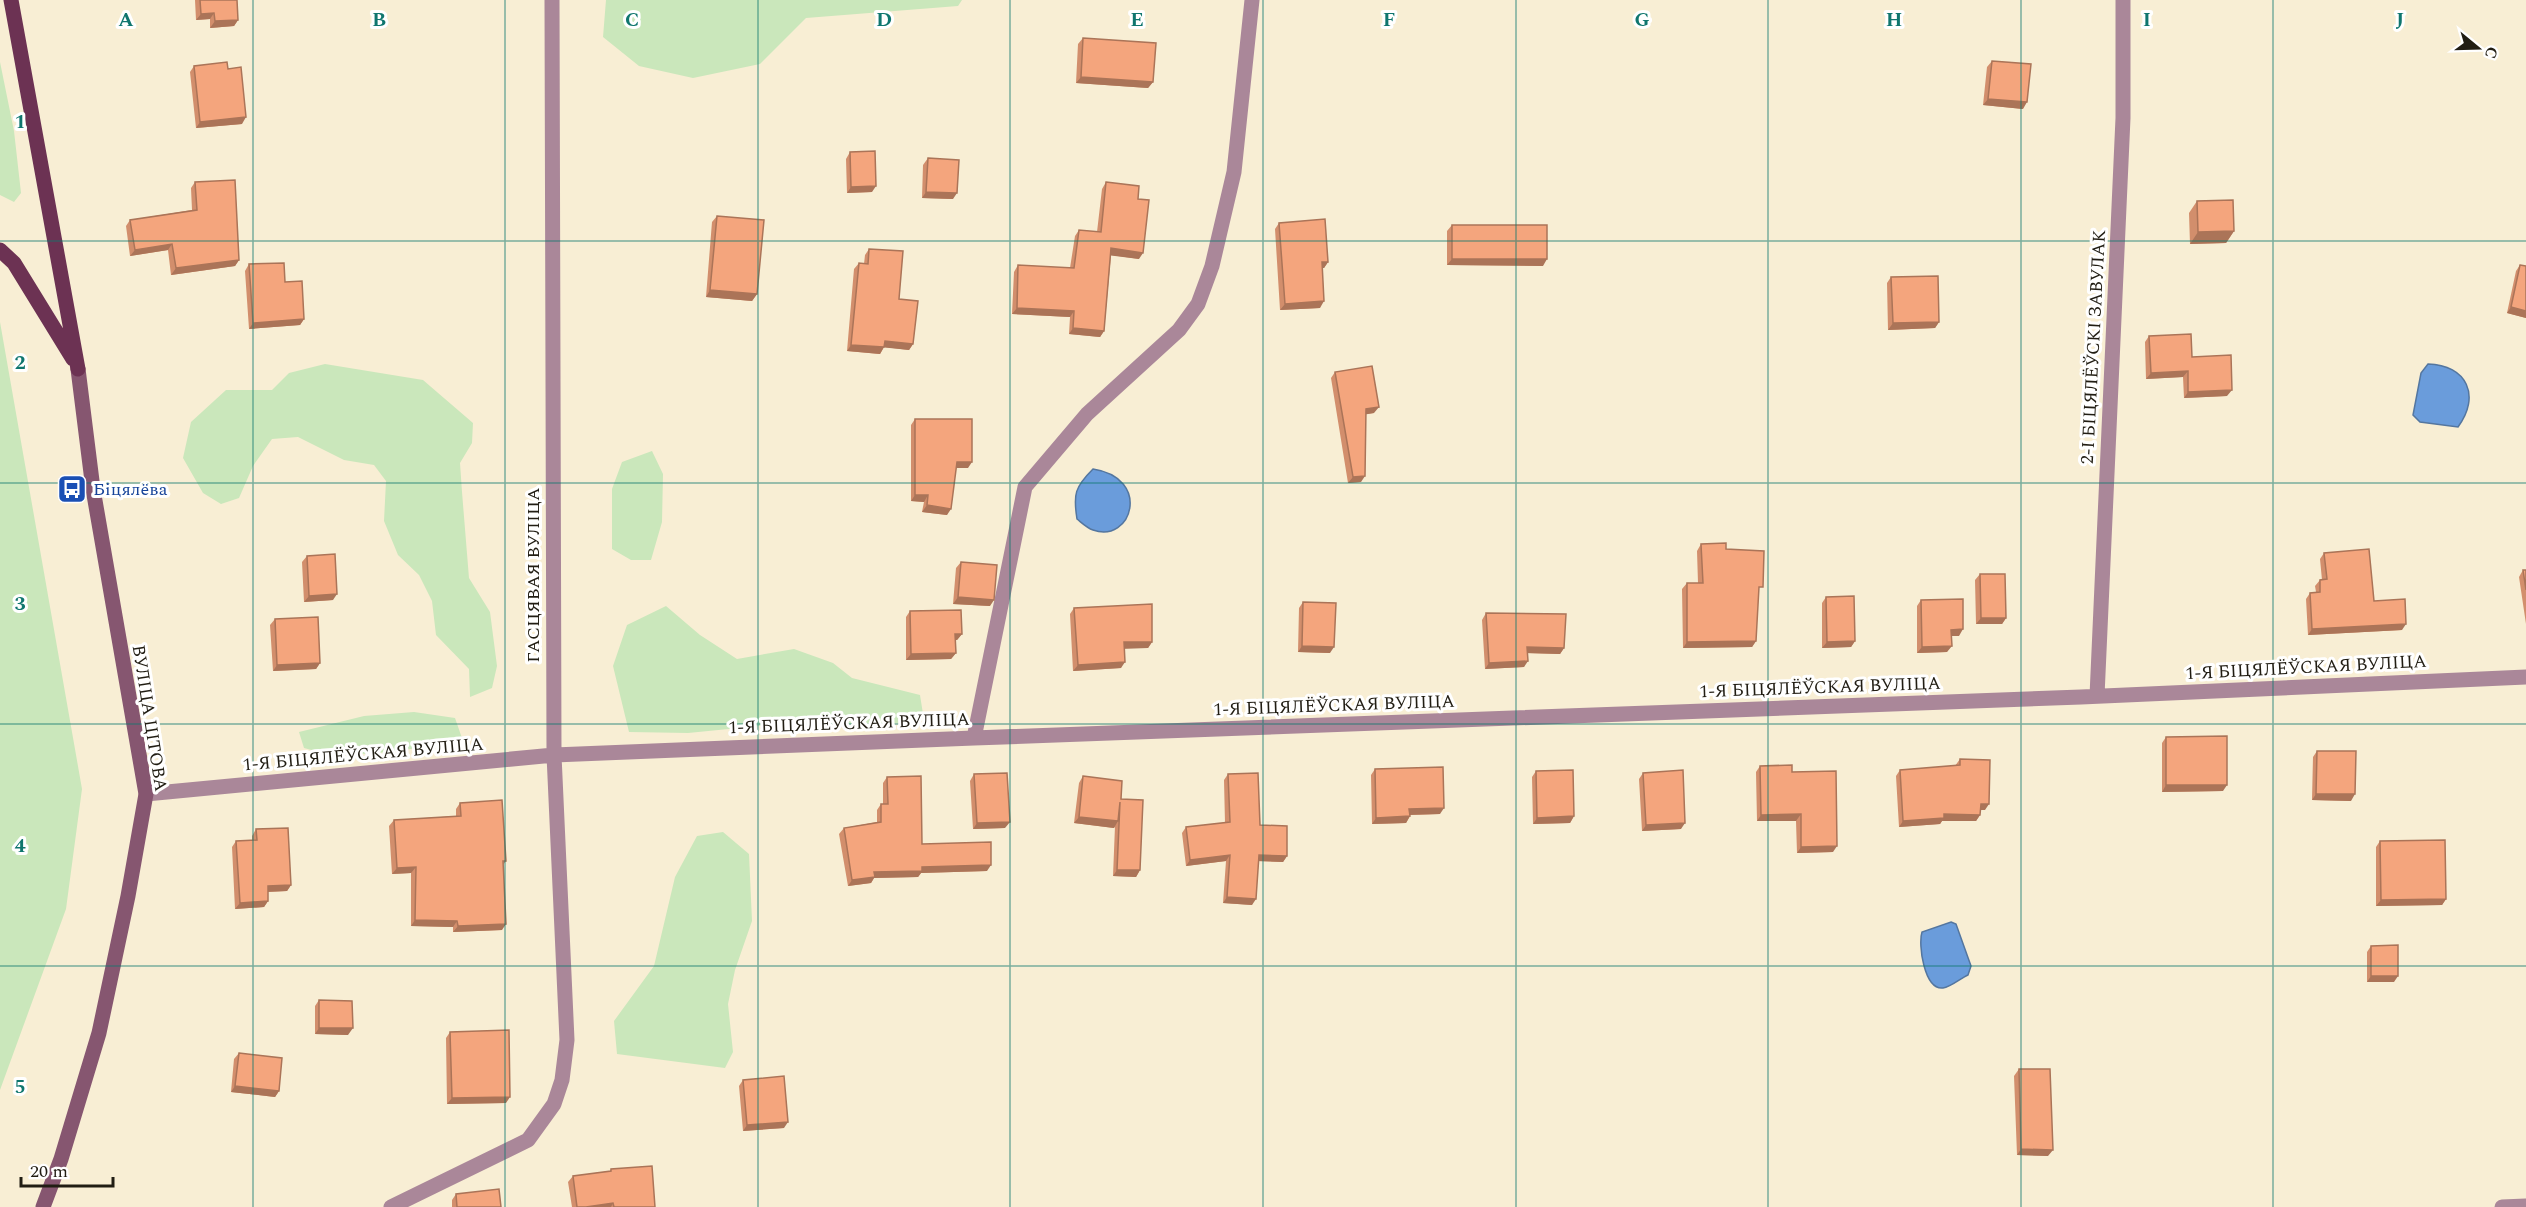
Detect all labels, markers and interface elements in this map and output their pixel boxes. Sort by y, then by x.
text: A [118,5,134,35]
text: B [372,5,386,35]
text: C [625,5,639,35]
text: D [876,5,892,35]
text: E [1130,5,1144,35]
text: F [1383,5,1395,35]
text: G [1634,5,1650,35]
text: H [1886,5,1902,35]
text: I [2143,5,2151,35]
text: J [2396,5,2404,35]
north arrow [2448,18,2508,78]
text: С [2478,43,2504,62]
text: 1 [14,107,26,137]
street label: 2-І БІЦЯЛЁЎСКІ ЗАВУЛАК [2074,229,2113,465]
text: 2 [14,348,26,378]
bus stop icon: Біцялёва [56,473,88,505]
place label: Біцялёва [93,476,168,503]
street label: ГАСЦЯВАЯ ВУЛІЦА [520,487,547,663]
text: 3 [14,589,26,619]
street label: ВУЛІЦА ЦІТОВА [125,643,174,793]
street label: 1-Я БІЦЯЛЁЎСКАЯ ВУЛІЦА [2185,648,2427,687]
street label: 1-Я БІЦЯЛЁЎСКАЯ ВУЛІЦА [1699,670,1941,705]
street label: 1-Я БІЦЯЛЁЎСКАЯ ВУЛІЦА [1213,688,1455,723]
street label: 1-Я БІЦЯЛЁЎСКАЯ ВУЛІЦА [728,706,970,741]
street label: 1-Я БІЦЯЛЁЎСКАЯ ВУЛІЦА [242,731,485,778]
text: 4 [14,831,26,861]
text: 5 [14,1072,26,1102]
scale bar [21,1150,112,1188]
text: 20 m [30,1158,68,1185]

